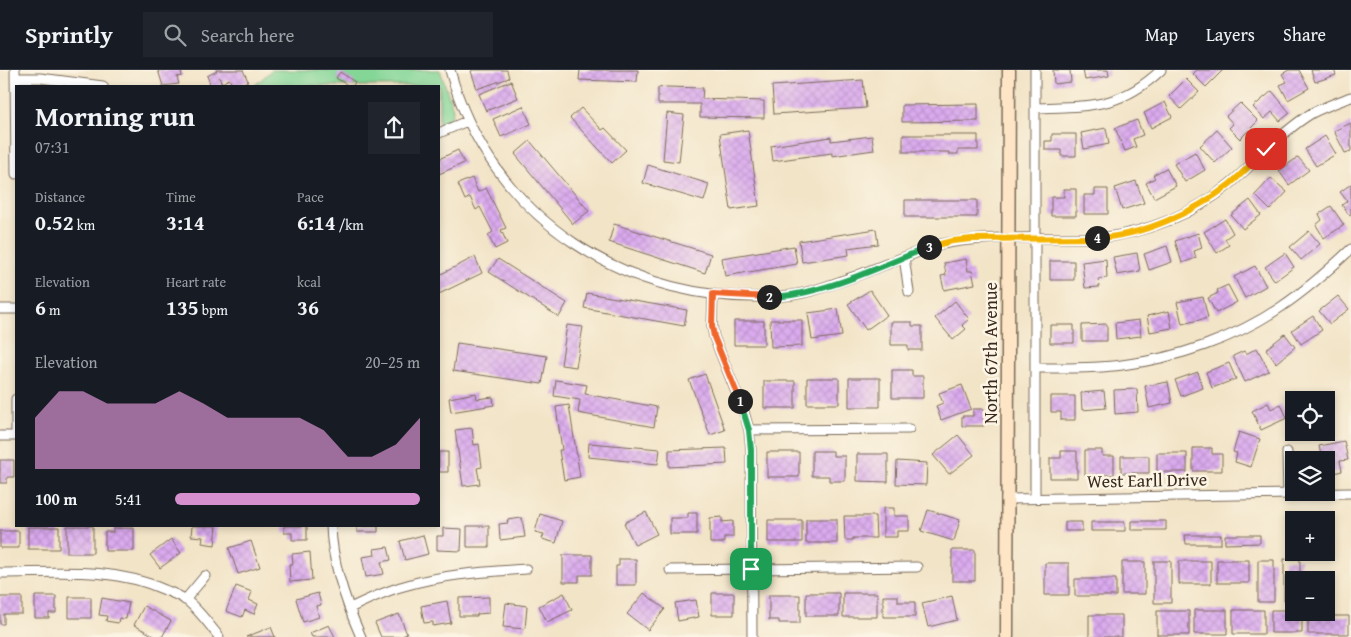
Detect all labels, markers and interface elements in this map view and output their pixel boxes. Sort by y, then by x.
search box [143,12,493,57]
text: Sprintly [25,17,113,52]
icon: search [161,21,189,49]
text: Search here [201,21,294,49]
text: Map [1145,21,1178,48]
text: Layers [1206,21,1255,48]
text: Share [1283,21,1326,48]
text: Morning run [35,95,195,136]
button: share [368,102,420,154]
pin [1245,128,1287,170]
text: 07:31 [35,135,70,159]
icon: check [1252,135,1280,163]
text: Distance [35,187,85,207]
text: Time [166,187,196,207]
text: Pace [297,187,324,207]
text: 0.52 [35,207,74,238]
text: 3:14 [166,207,205,238]
text: 6:14 [297,207,336,238]
text: km [74,215,95,235]
text: /km [336,215,364,235]
pin: 4 [1084,226,1110,250]
text: 4 [1094,228,1101,248]
pin: 3 [916,234,942,260]
text: 3 [926,237,933,257]
text: Elevation [35,272,90,292]
text: Heart rate [166,272,226,292]
text: kcal [297,272,321,292]
street label: North 67th Avenue [977,282,1004,424]
pin: 2 [756,284,782,310]
text: 2 [766,287,773,307]
text: 6 [35,292,46,323]
text: 135 [166,292,199,323]
text: 36 [297,292,319,323]
text: m [46,300,60,320]
text: bpm [199,300,228,320]
text: Elevation [35,350,98,374]
text: 20–25 m [365,350,420,374]
pin: 1 [728,388,752,414]
text: 1 [737,391,744,411]
map controls [1285,391,1335,621]
button: locate [1285,391,1335,441]
button: layers [1285,451,1335,501]
street label: West Earll Drive [1087,465,1207,495]
text: 100 m [35,487,77,511]
text: 5:41 [115,487,142,511]
button: + [1285,511,1335,561]
pin [730,548,772,590]
icon: arrive [737,555,765,583]
button: − [1285,571,1335,621]

